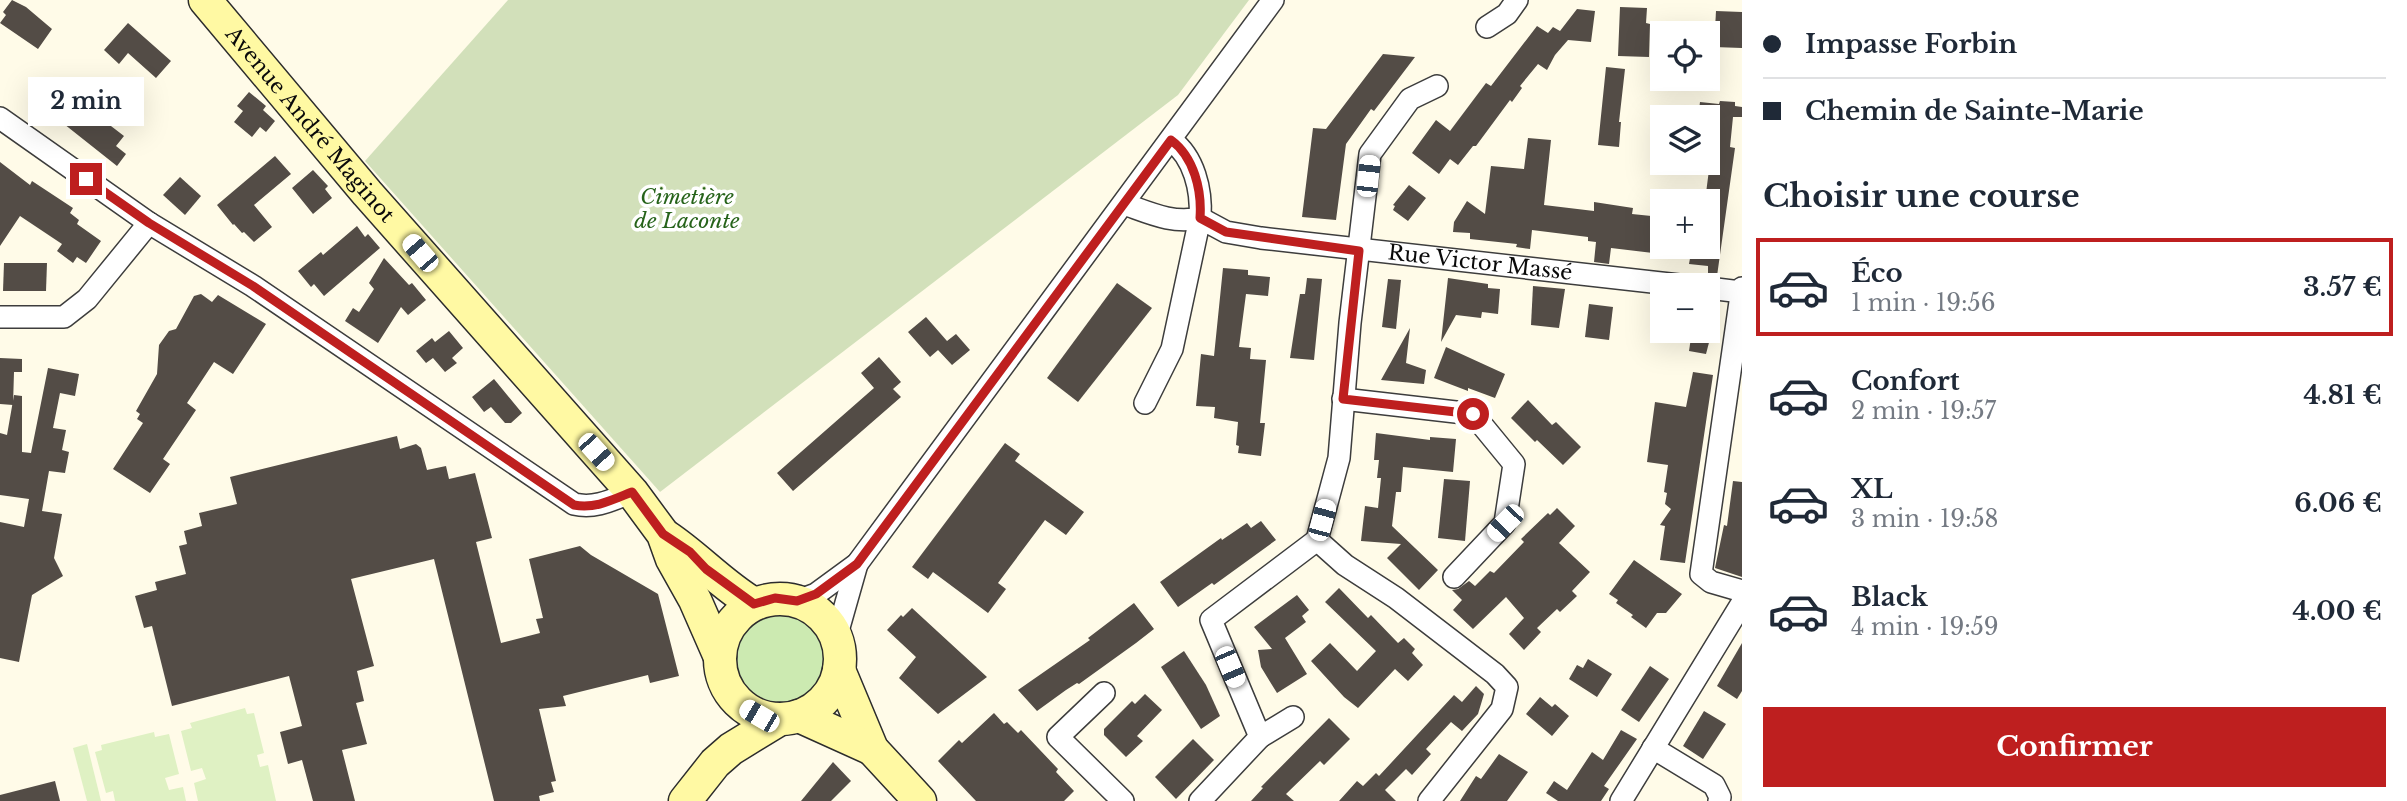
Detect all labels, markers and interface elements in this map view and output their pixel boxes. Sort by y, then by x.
street label: Avenue André Maginot [219,21,400,228]
map controls [1650,21,1720,343]
button: locate [1650,21,1720,91]
text: Impasse Forbin [1805,28,2017,60]
callout: 2 min [28,78,144,127]
text: 2 min [50,87,122,115]
text: Chemin de Sainte-Marie [1805,95,2144,127]
button: layers [1650,105,1720,175]
car [1356,154,1381,198]
route end [70,163,102,195]
text: Choisir une course [1763,176,2080,216]
park label: Cimetière de Laconte [634,184,740,234]
button: + [1650,189,1720,259]
car [399,230,442,276]
street label: Rue Victor Massé [1387,239,1574,286]
icon: car [1767,256,1830,319]
text: Éco [1851,257,1903,289]
text: 3.57 € [2303,271,2382,303]
button: − [1650,273,1720,343]
text: 1 min · 19:56 [1851,289,1995,317]
icon: car [1767,364,1830,427]
text: Confort [1851,365,1960,397]
text: 4.81 € [2303,379,2382,411]
text: 2 min · 19:57 [1851,397,1996,425]
route start [1457,398,1489,430]
car [575,429,618,475]
icon: car [1767,472,1830,535]
text: XL [1851,473,1893,505]
text: 6.06 € [2294,487,2382,519]
car [1307,497,1338,543]
car [1483,501,1528,545]
text: 3 min · 19:58 [1851,505,1999,533]
icon: car [1767,580,1830,643]
text: Black [1851,581,1928,613]
text: 4.00 € [2293,595,2382,627]
text: 4 min · 19:59 [1851,613,1999,641]
car [1213,644,1248,690]
car [736,696,783,736]
button: Confirmer [1763,707,2386,787]

